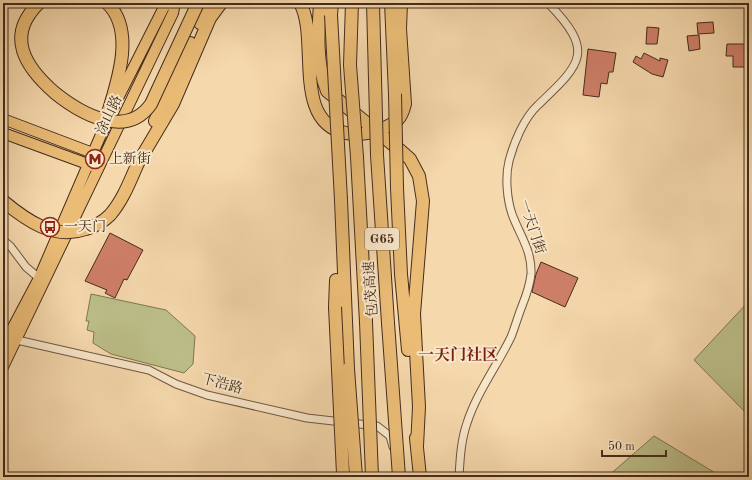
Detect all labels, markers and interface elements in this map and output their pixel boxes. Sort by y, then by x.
street label: 涂山路 [93,93,124,137]
metro station icon: 上新街 [84,148,106,170]
place label: 上新街 [109,151,151,166]
street label: 一天门街 [517,198,548,256]
bus stop icon: 一天门 [39,216,61,238]
place label: 一天门 [64,219,106,234]
road number: G65 [365,228,399,250]
street label: 包茂高速 [361,261,380,317]
district label: 一天门社区 [418,346,498,364]
street label: 下浩路 [200,371,244,396]
scale bar [602,432,666,458]
text: 50 m [608,440,635,453]

